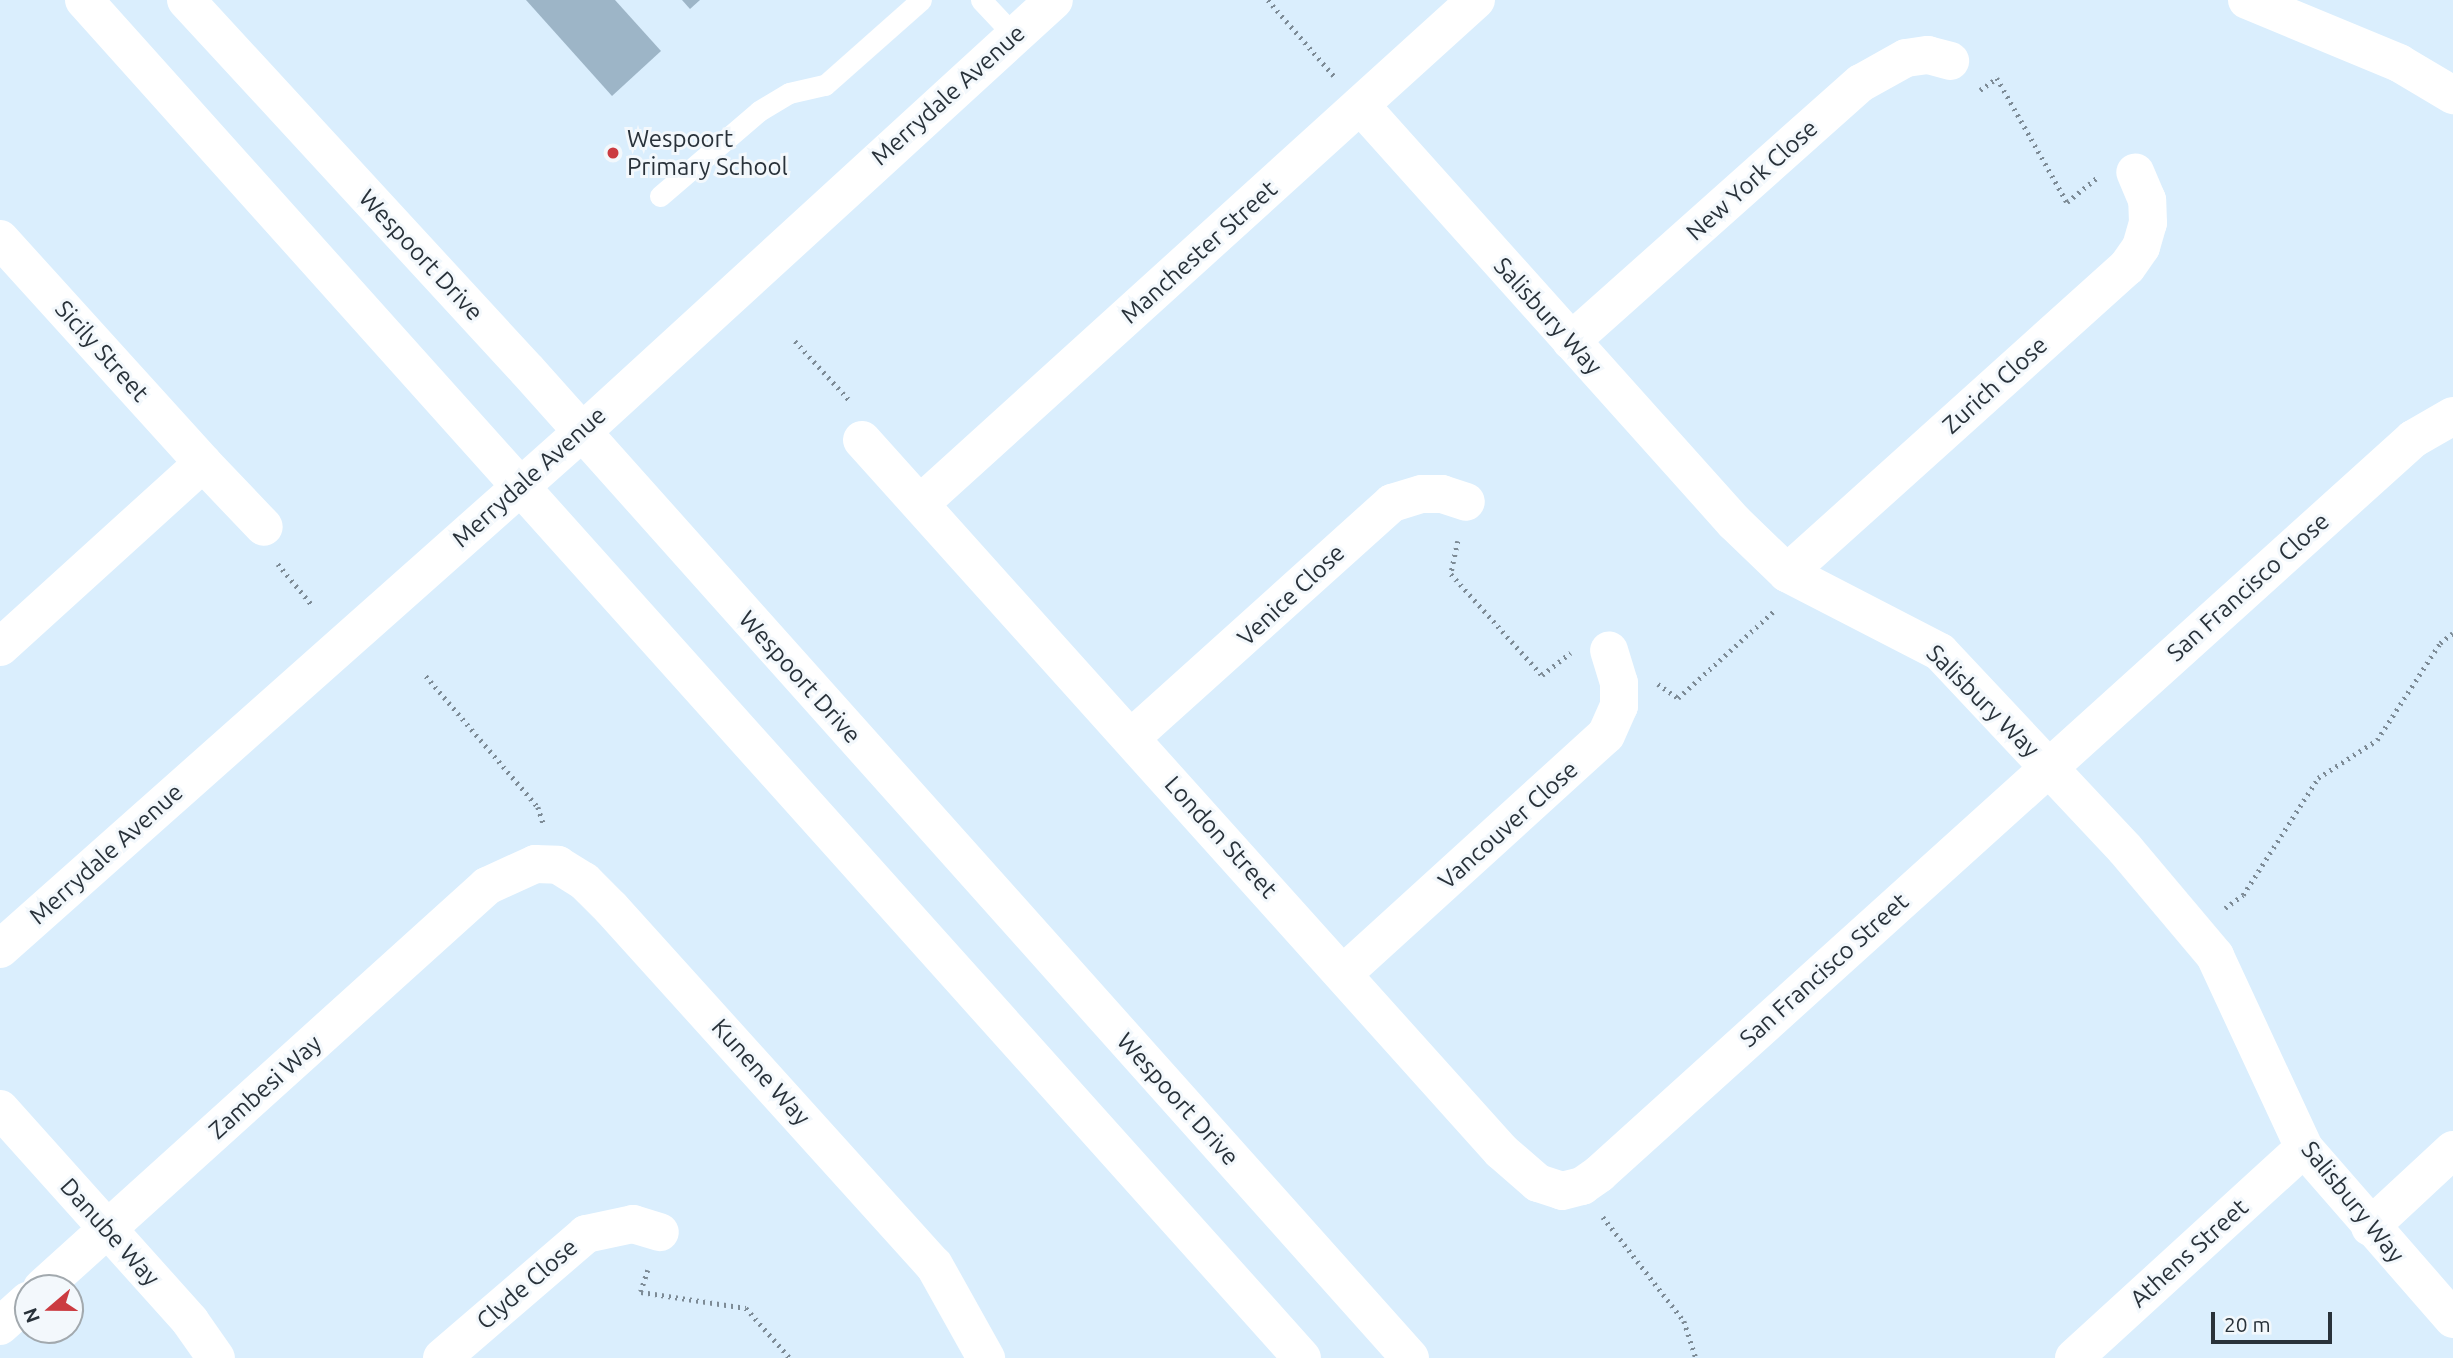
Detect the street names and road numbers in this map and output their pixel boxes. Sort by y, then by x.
street label: Merrydale Avenue [865,19,1031,171]
street label: New York Close [1680,113,1824,247]
street label: Manchester Street [1115,175,1283,329]
street label: Wespoort Drive [353,184,489,326]
street label: Salisbury Way [1488,252,1608,380]
street label: Sicily Street [49,295,155,407]
street label: Zurich Close [1937,330,2053,440]
street label: Merrydale Avenue [446,401,612,553]
street label: San Francisco Close [2161,507,2335,667]
street label: Venice Close [1232,538,1350,652]
street label: Wespoort Drive [733,605,867,749]
street label: Salisbury Way [1921,639,2045,763]
street label: Vancouver Close [1432,755,1584,895]
street label: London Street [1159,770,1283,904]
street label: Merrydale Avenue [23,778,189,930]
street label: San Francisco Street [1734,887,1914,1053]
street label: Kunene Way [706,1013,816,1131]
street label: Wespoort Drive [1111,1027,1245,1171]
street label: Zambesi Way [203,1029,327,1145]
street label: Salisbury Way [2295,1136,2411,1268]
street label: Danube Way [54,1172,166,1292]
street label: Athens Street [2124,1193,2254,1313]
street label: Clyde Close [471,1232,583,1336]

